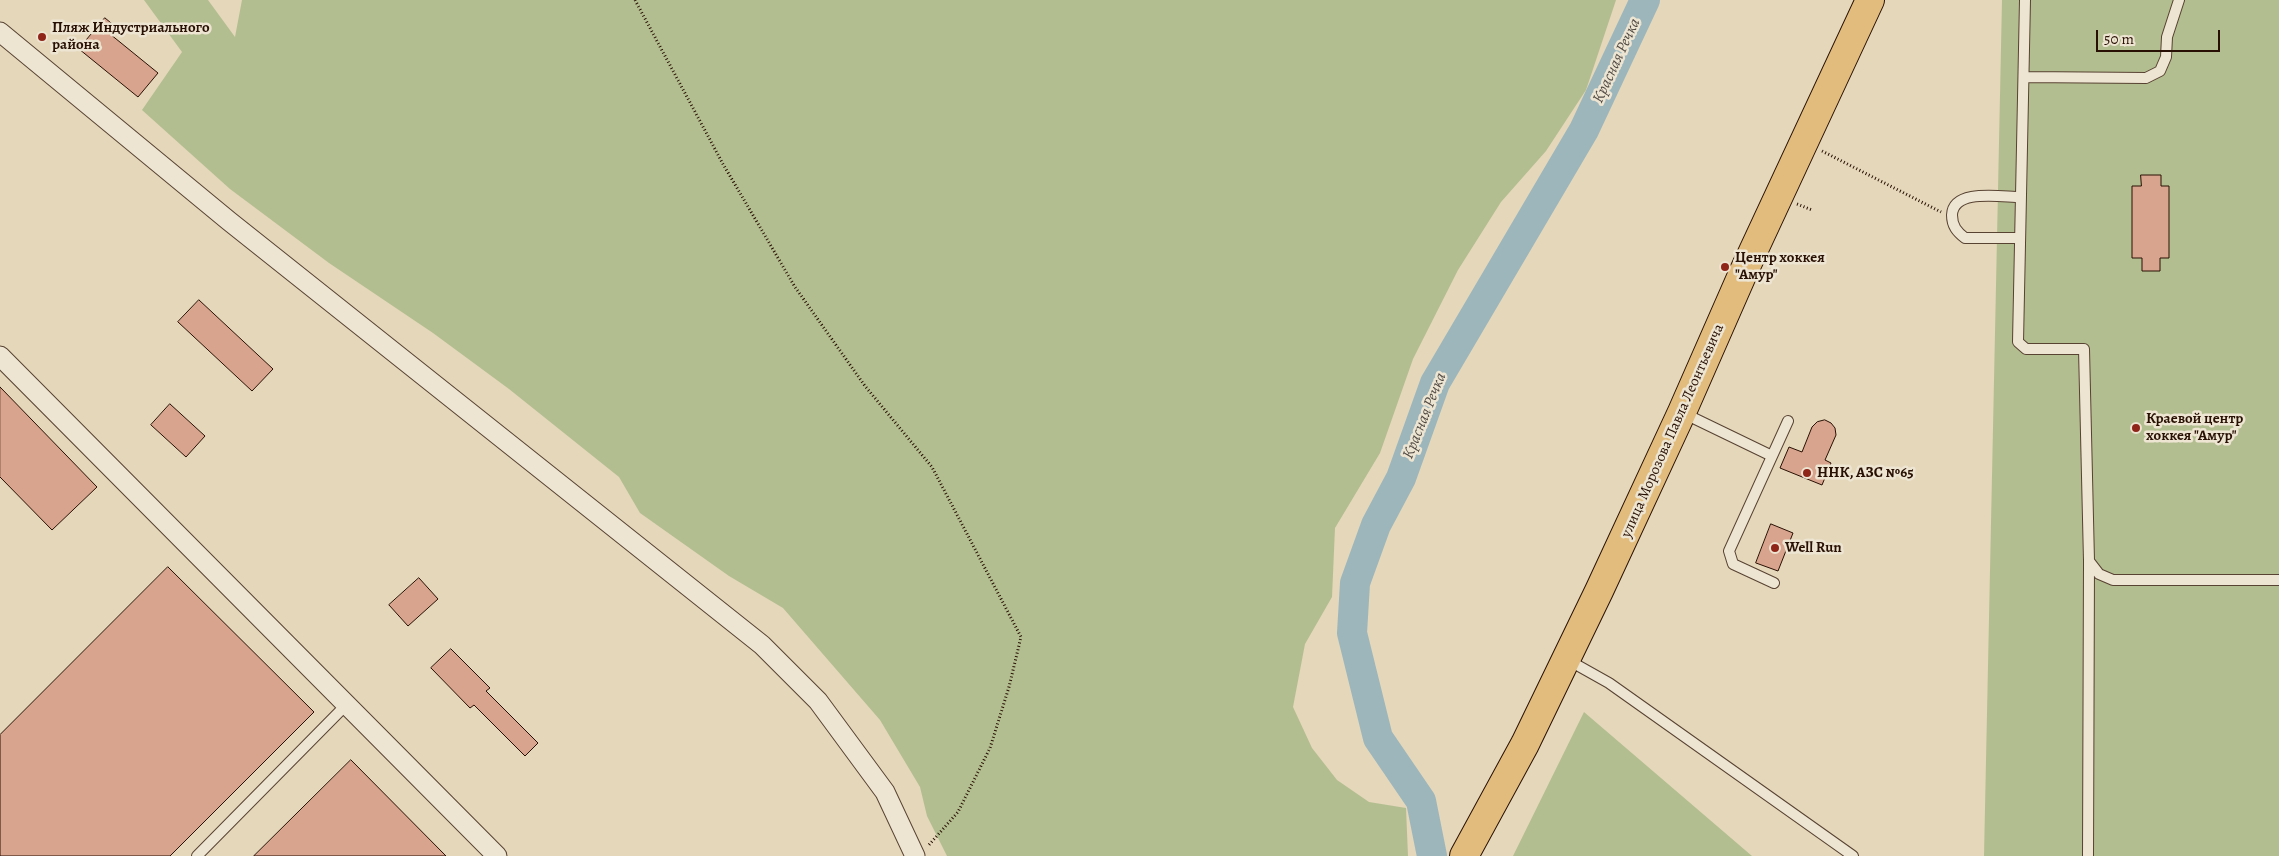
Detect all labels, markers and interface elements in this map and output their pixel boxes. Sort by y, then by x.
water label: Красная Речка [1589,16,1645,106]
place label: Пляж Индустриального района [52,19,210,54]
scale bar [2099,20,2223,52]
text: 50 m [2104,29,2134,49]
marker: Пляж Индустриального района [36,31,48,43]
place label: Центр хоккея "Амур" [1735,249,1825,284]
marker: Центр хоккея "Амур" [1719,261,1731,273]
street label: улица Морозова Павла Леонтьевича [1618,321,1728,541]
water label: Красная Речка [1399,370,1451,462]
place label: Краевой центр хоккея "Амур" [2146,410,2243,445]
marker: Краевой центр хоккея "Амур" [2130,422,2142,434]
place label: ННК, АЗС №65 [1817,464,1914,482]
marker: ННК, АЗС №65 [1801,467,1813,479]
place label: Well Run [1785,539,1842,557]
marker: Well Run [1769,542,1781,554]

